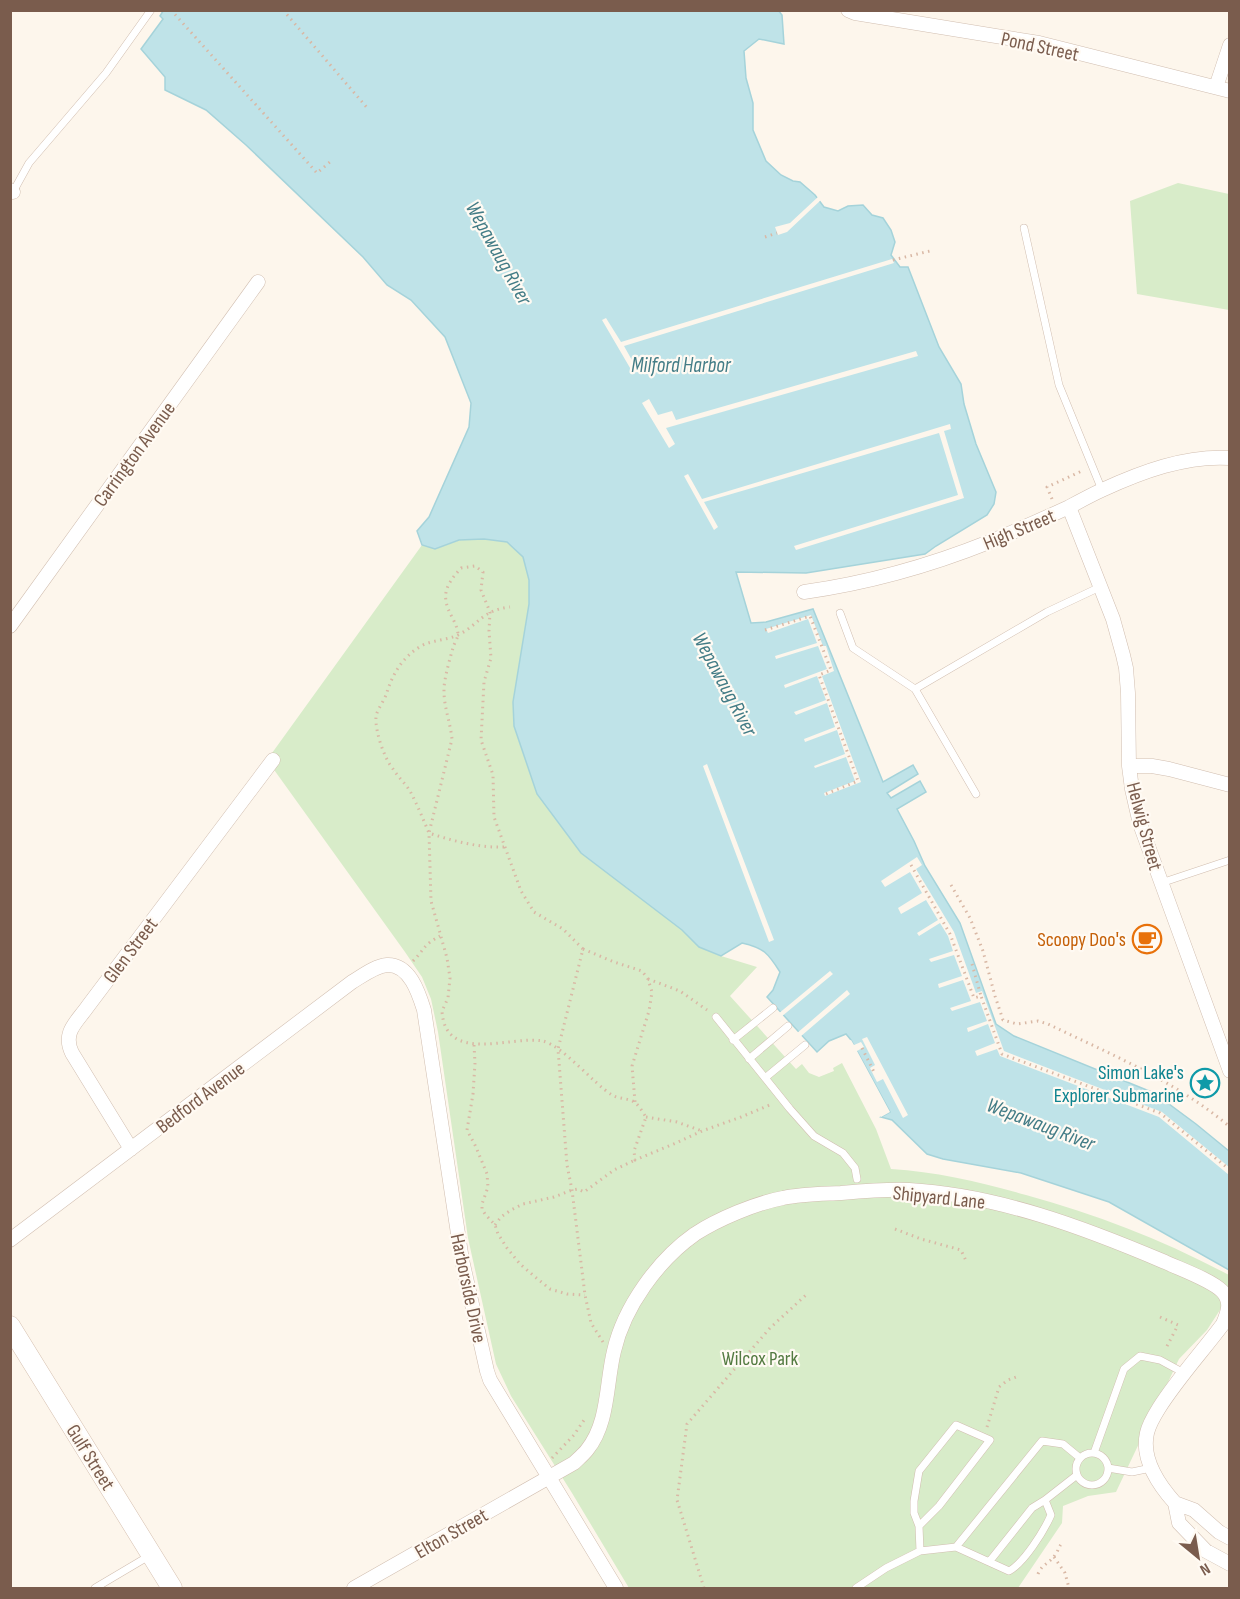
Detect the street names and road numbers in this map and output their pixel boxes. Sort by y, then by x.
street label: Pond Street [999,27,1081,67]
street label: Carrington Avenue [89,398,181,512]
street label: High Street [980,504,1059,556]
street label: Helwig Street [1121,780,1167,873]
street label: Glen Street [98,913,163,988]
street label: Bedford Avenue [152,1057,250,1139]
street label: Shipyard Lane [892,1181,986,1215]
street label: Harborside Drive [445,1231,491,1345]
street label: Gulf Street [61,1420,120,1495]
street label: Elton Street [411,1503,492,1564]

